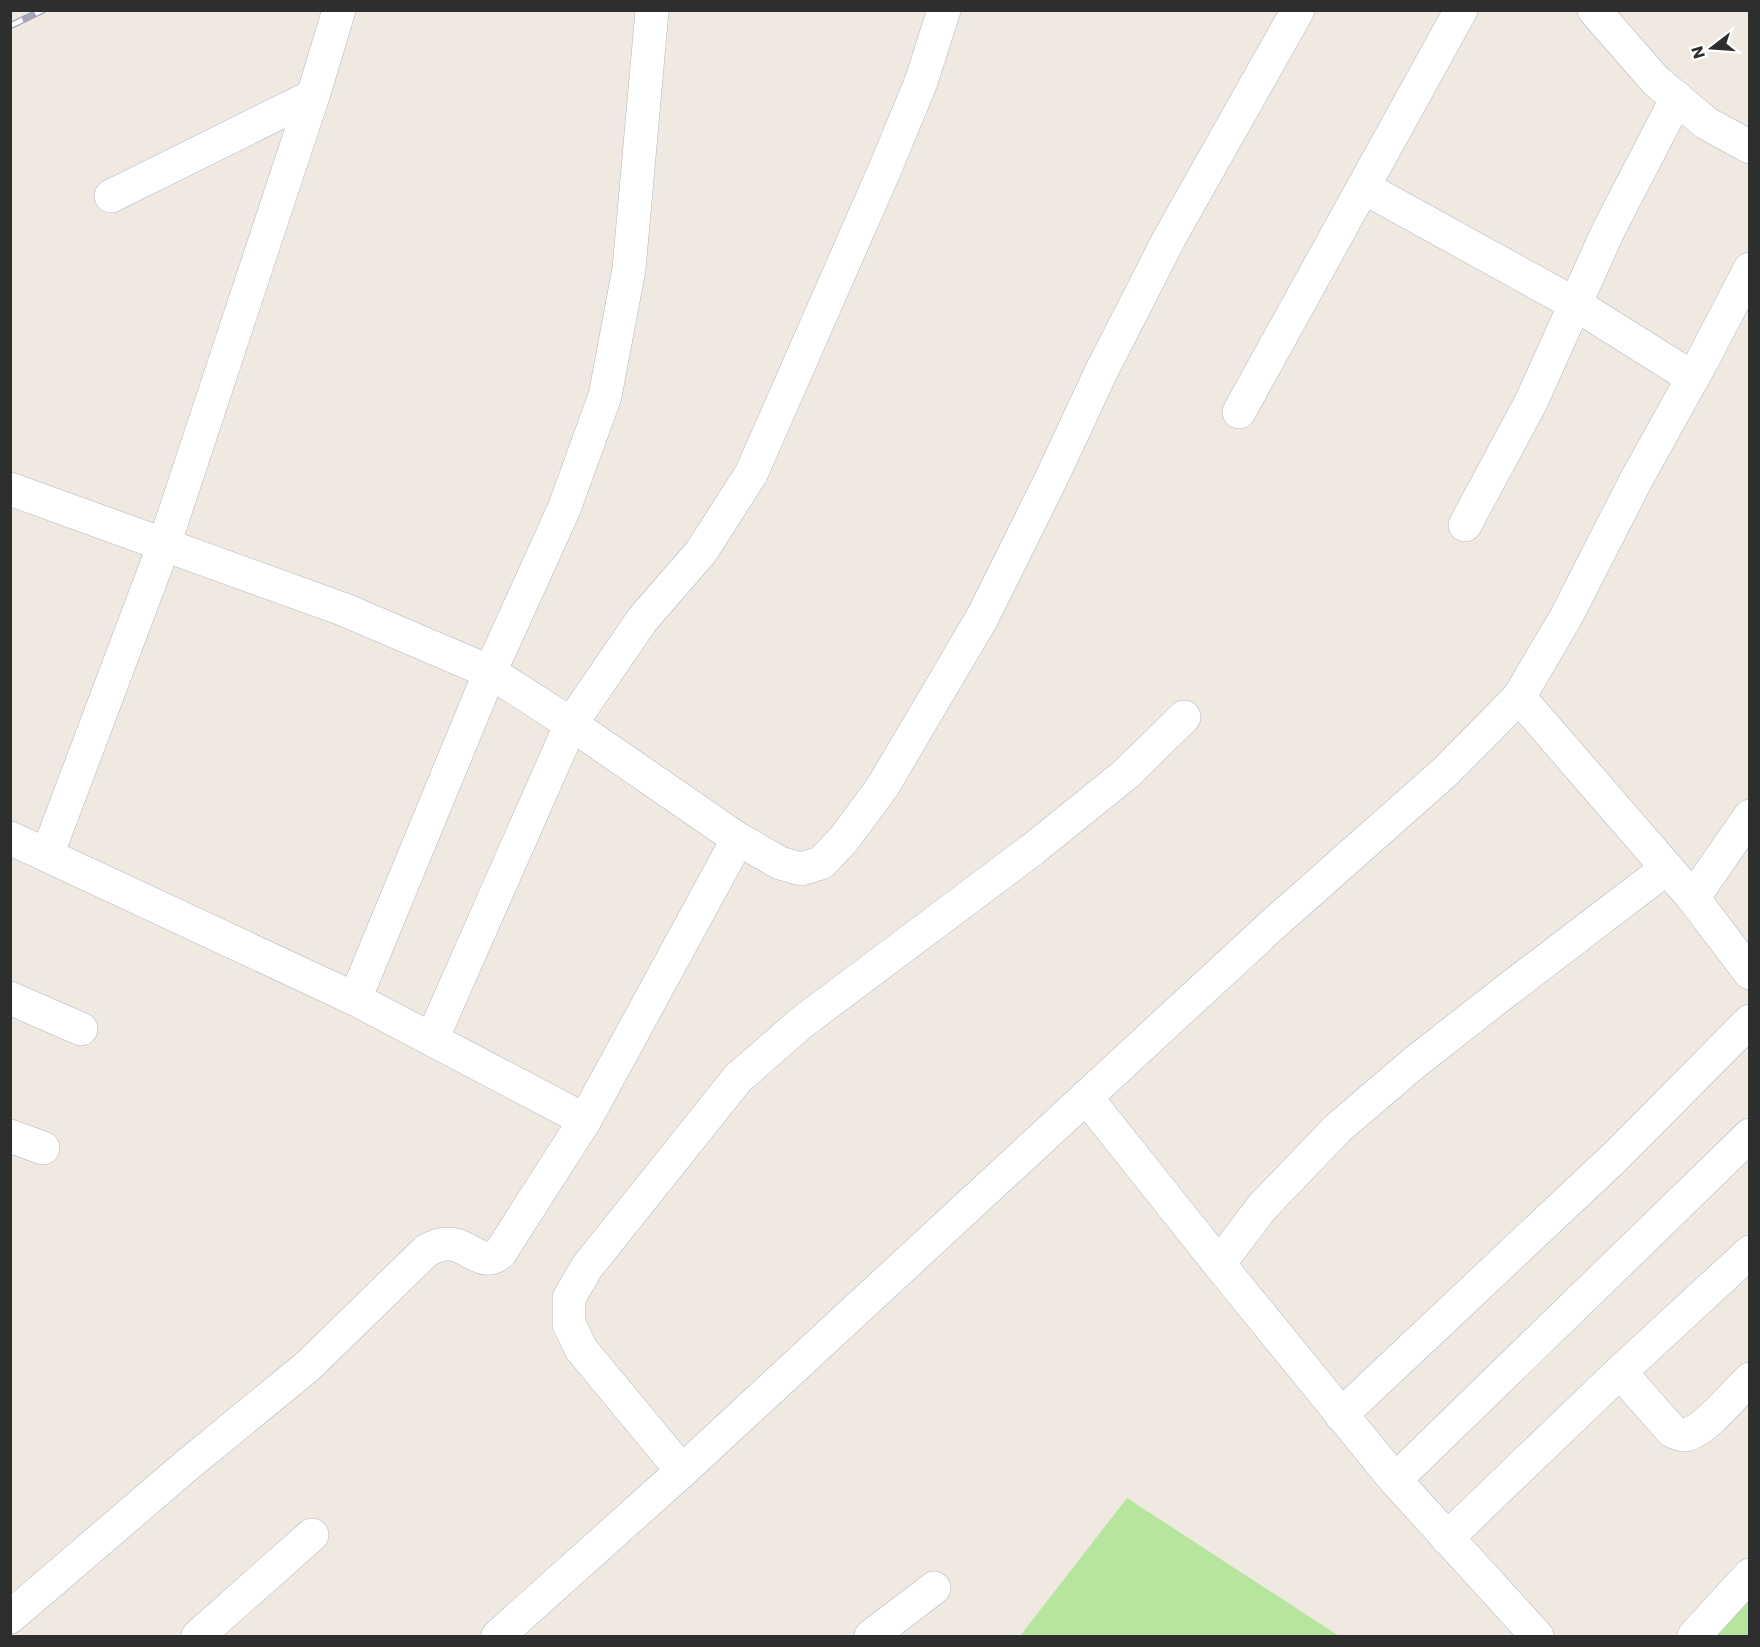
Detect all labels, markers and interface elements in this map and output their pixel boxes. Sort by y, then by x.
north arrow [1682,18,1742,78]
text: N [1685,43,1711,61]

